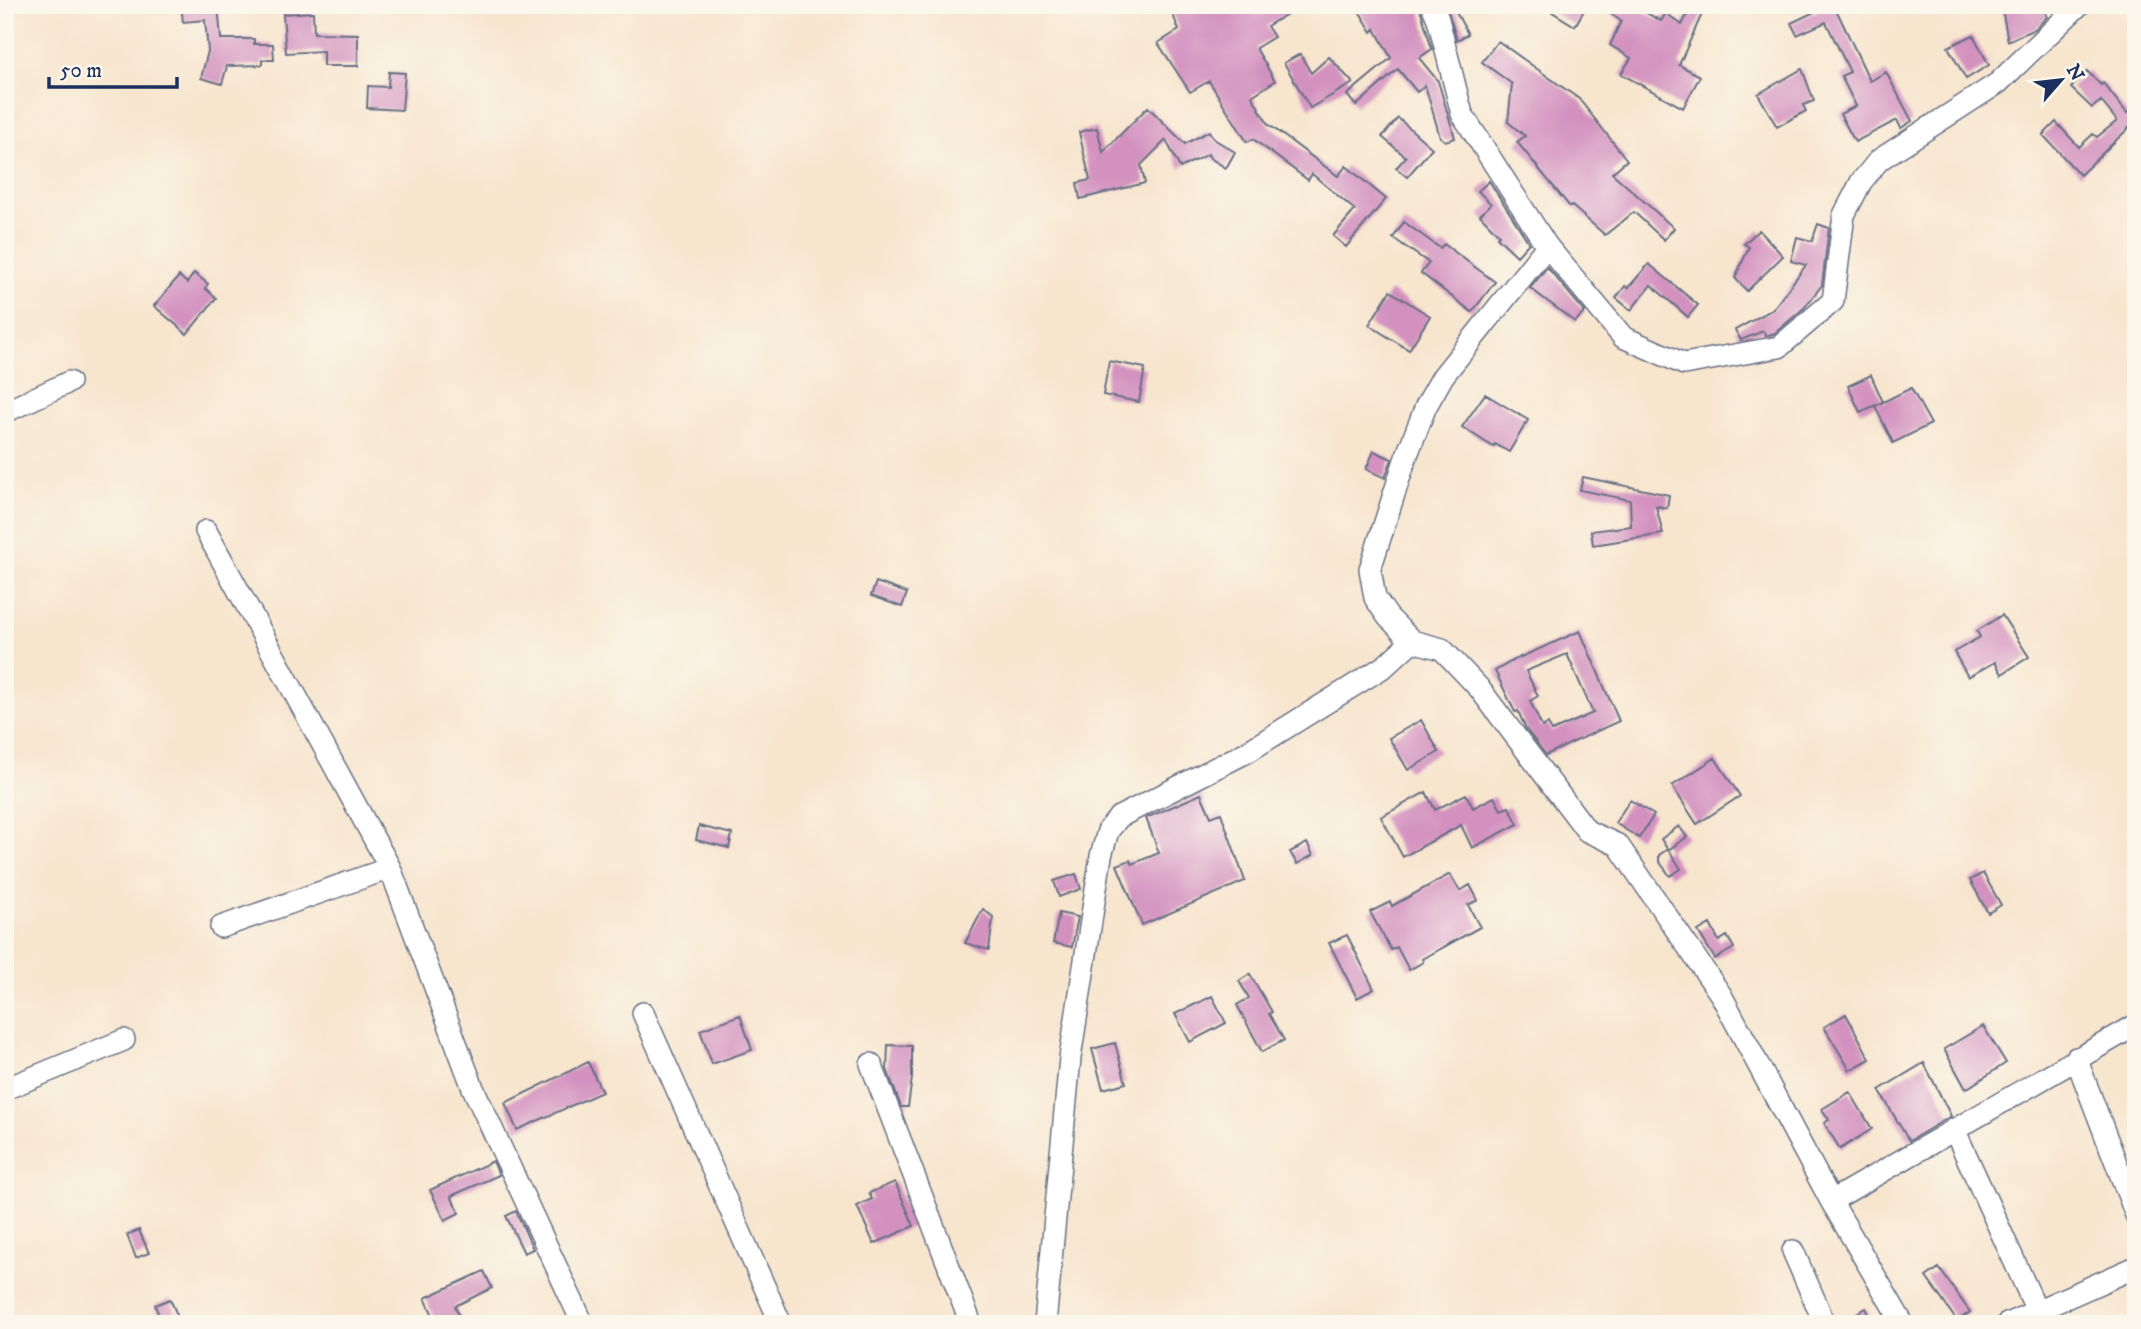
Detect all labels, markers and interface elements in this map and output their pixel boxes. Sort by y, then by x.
scale bar [49,46,177,90]
north arrow [2025,46,2096,116]
text: 50 m [60,58,102,84]
text: N [2061,60,2089,85]

